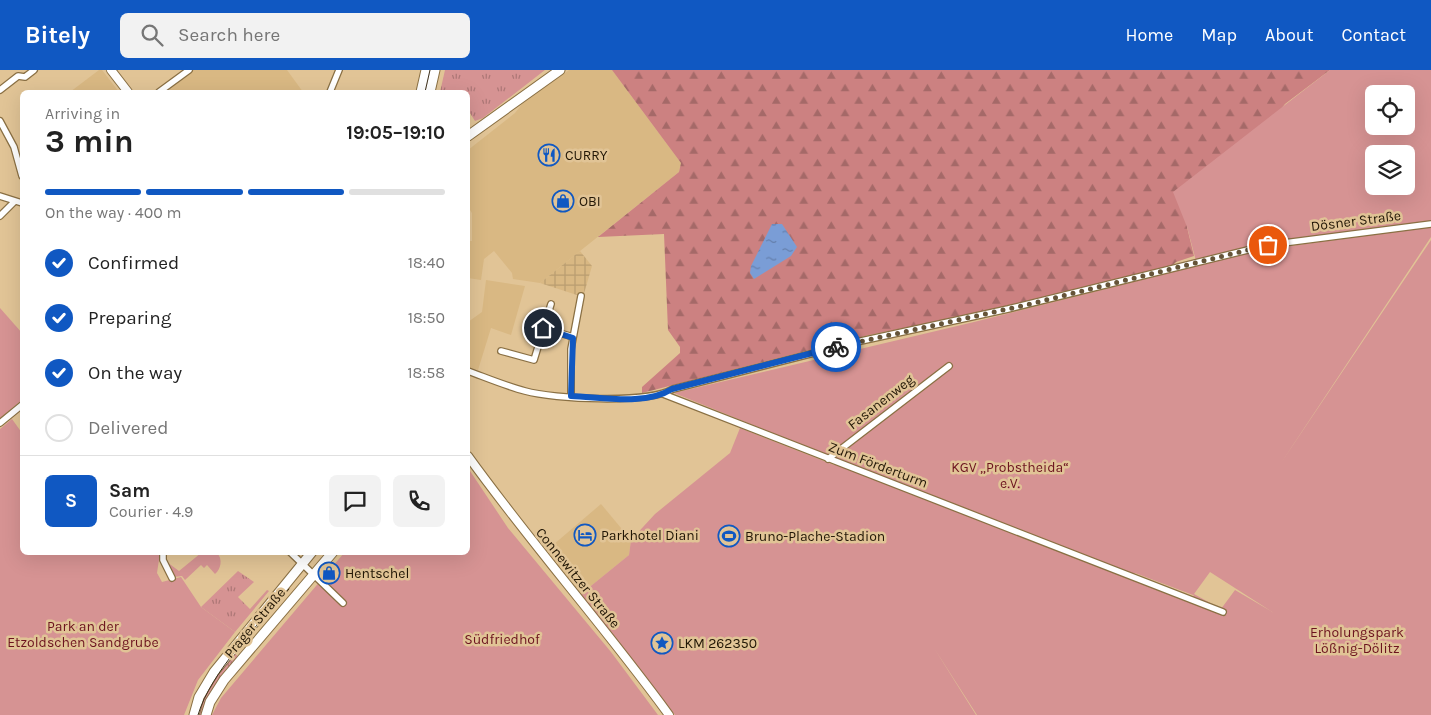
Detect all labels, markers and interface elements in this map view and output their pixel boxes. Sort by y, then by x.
search box [120,13,470,58]
text: Bitely [25,21,90,49]
icon: search [138,21,166,49]
text: Search here [178,24,280,46]
text: Home [1125,24,1173,46]
text: Map [1201,24,1237,46]
text: About [1265,24,1314,46]
text: Contact [1342,24,1406,46]
map controls [1365,85,1415,195]
button: locate [1365,85,1415,135]
text: Arriving in [45,104,120,123]
text: 19:05–19:10 [346,122,445,144]
text: 3 min [45,123,134,160]
restaurant icon: CURRY [537,143,561,167]
button: layers [1365,145,1415,195]
place label: CURRY [565,147,608,164]
shop icon: OBI [551,189,575,213]
place label: OBI [579,193,601,210]
text: On the way · 400 m [45,203,181,222]
street label: Dösner Straße [1310,207,1402,235]
pin [1247,224,1289,266]
icon: bag [1254,231,1282,259]
icon: check [45,249,73,277]
text: Confirmed [88,252,179,274]
text: 18:40 [408,253,445,272]
icon: check [45,304,73,332]
text: Preparing [88,307,171,329]
pin [522,307,564,349]
text: 18:50 [408,308,445,327]
icon: home [529,314,557,342]
courier [811,322,861,372]
icon: bike [822,333,850,361]
icon: check [45,359,73,387]
text: On the way [88,362,182,384]
text: 18:58 [407,363,445,382]
street label: Fasanenweg [845,371,917,433]
text: Delivered [88,417,168,439]
street label: Zum Förderturm [826,438,930,492]
park label: KGV „Probstheida“ e.V. [951,459,1069,492]
button: chat [329,475,381,527]
button: phone [393,475,445,527]
text: Sam [109,480,150,502]
text: S [65,490,77,512]
text: Courier · 4.9 [109,502,193,521]
hotel icon: Parkhotel Diani [573,523,597,547]
street label: Connewitzer Straße [532,524,624,632]
sports icon: Bruno-Plache-Stadion [717,524,741,548]
place label: Parkhotel Diani [601,527,699,544]
place label: Bruno-Plache-Stadion [745,528,885,545]
shop icon: Hentschel [317,561,341,585]
place label: Hentschel [345,565,409,582]
street label: Prager Straße [221,584,289,662]
park label: Park an der Etzoldschen Sandgrube [7,618,159,651]
park label: Erholungspark Lößnig-Dölitz [1310,624,1404,657]
park label: Südfriedhof [464,631,540,648]
place icon: LKM 262350 [650,631,674,655]
place label: LKM 262350 [678,635,757,652]

